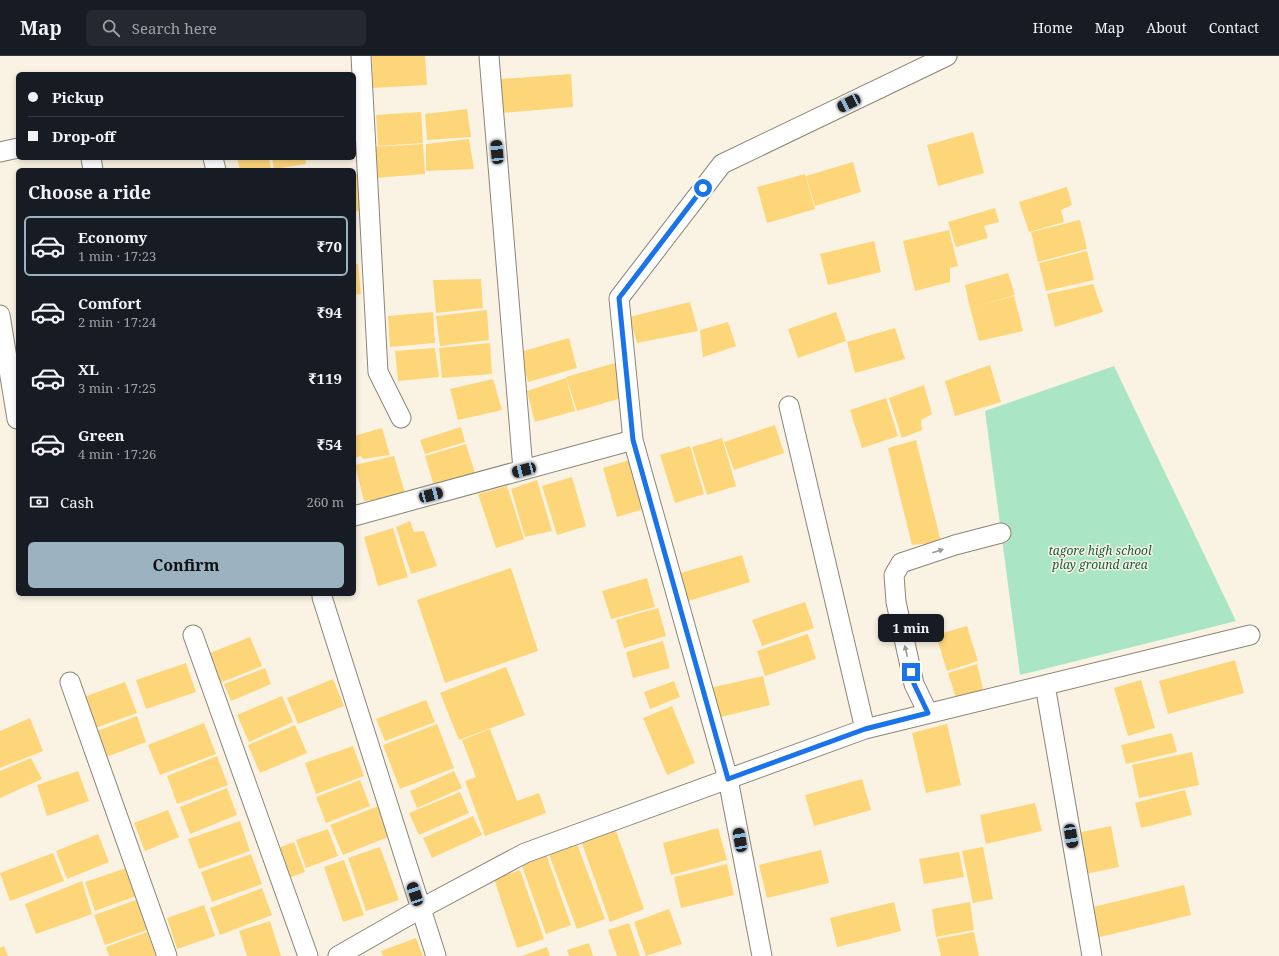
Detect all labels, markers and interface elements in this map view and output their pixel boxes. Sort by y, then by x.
search box [86,10,366,46]
text: Map [20,15,62,41]
icon: search [100,17,122,39]
text: Search here [132,18,217,38]
text: Home [1033,18,1073,37]
text: Map [1095,18,1124,37]
text: About [1146,18,1187,37]
text: Contact [1209,18,1259,37]
text: Pickup [52,87,104,107]
car [836,92,862,114]
text: Drop-off [52,126,116,146]
car [490,140,504,164]
route start [694,179,712,197]
text: Choose a ride [28,180,151,204]
text: Economy [78,227,147,247]
icon: car [30,228,66,264]
text: ₹70 [317,236,342,256]
text: 1 min · 17:23 [78,247,156,265]
text: Comfort [78,293,141,313]
icon: car [30,294,66,330]
text: ₹94 [317,302,342,322]
text: 2 min · 17:24 [78,313,156,331]
text: XL [78,359,99,379]
icon: car [30,360,66,396]
text: ₹119 [308,368,342,388]
text: 3 min · 17:25 [78,379,156,397]
text: Green [78,425,125,445]
icon: car [30,426,66,462]
text: ₹54 [317,434,342,454]
text: 4 min · 17:26 [78,445,156,463]
car [511,461,537,479]
car [418,486,444,504]
icon: cash [28,491,50,513]
text: Cash [60,492,94,512]
text: 260 m [307,493,344,511]
button: Confirm [28,542,344,588]
park label: tagore high school play ground area [1048,542,1152,573]
one-way arrow [933,548,945,554]
callout: 1 min [878,614,944,642]
text: 1 min [893,619,929,637]
one-way arrow [903,644,909,656]
route end [902,663,920,681]
car [1063,823,1079,849]
car [732,827,748,853]
car [406,881,424,907]

